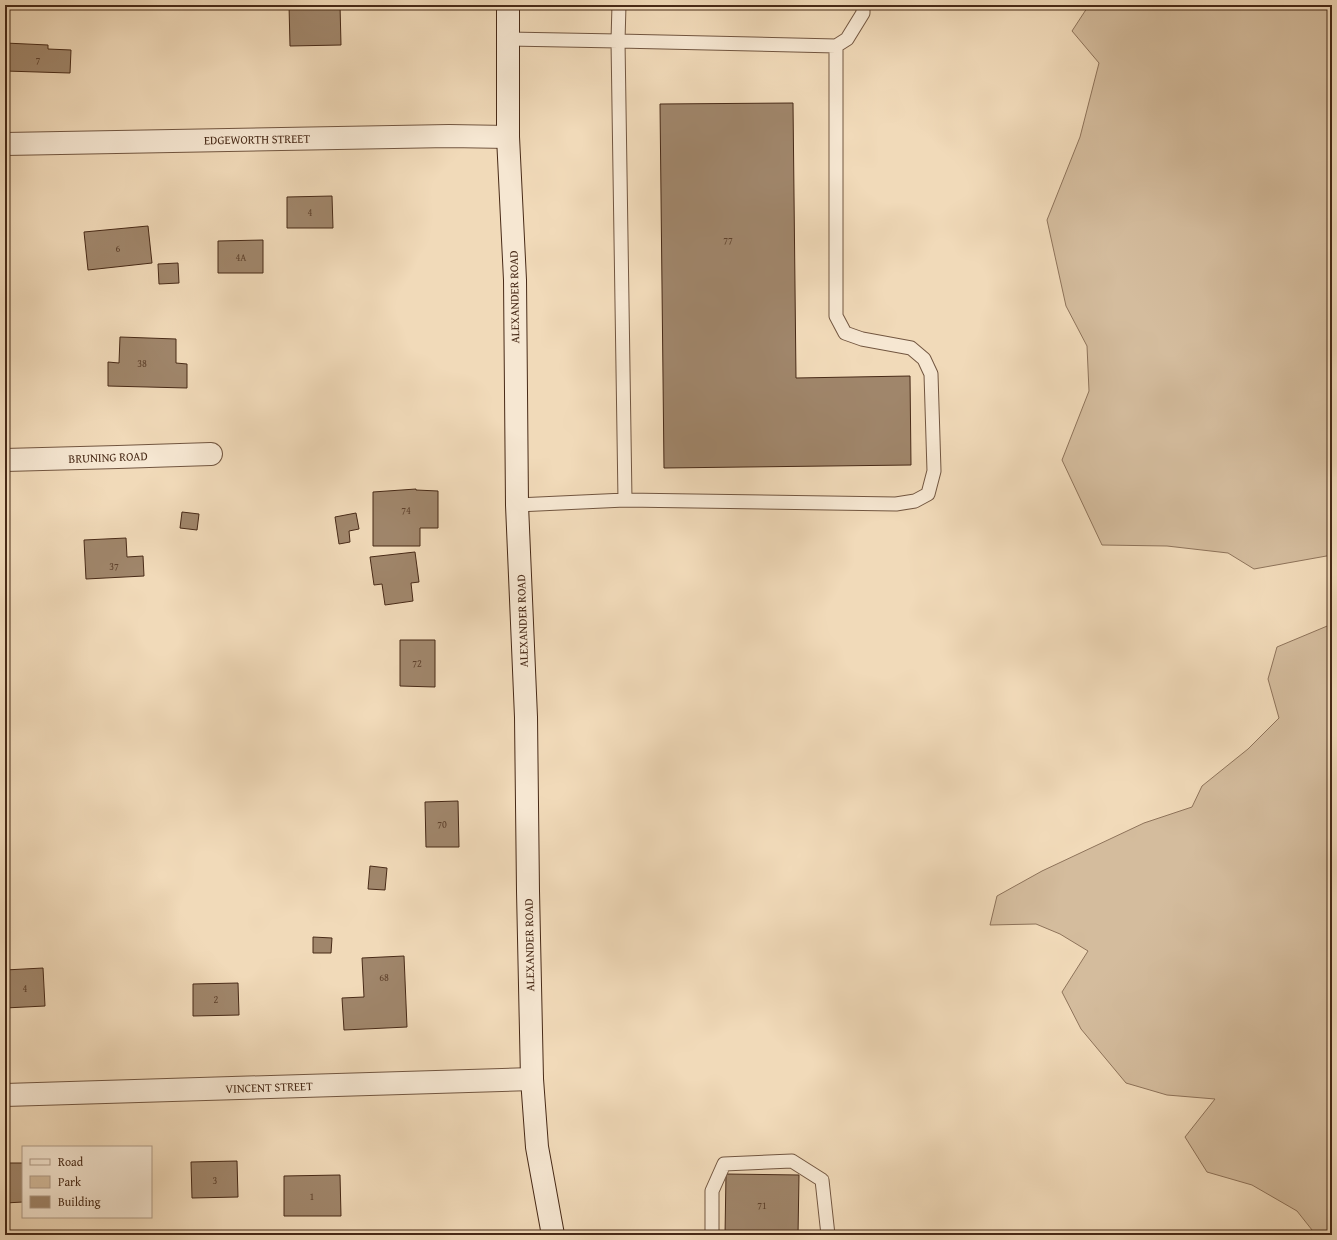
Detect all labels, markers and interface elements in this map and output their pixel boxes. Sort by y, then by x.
house number: 7 [36,53,41,68]
street label: EDGEWORTH STREET [204,130,310,148]
house number: 4 [308,205,313,220]
house number: 77 [723,233,733,248]
house number: 6 [116,241,121,256]
house number: 4A [236,250,246,265]
street label: ALEXANDER ROAD [505,250,523,344]
house number: 38 [137,356,147,371]
street label: BRUNING ROAD [68,447,148,467]
house number: 74 [401,503,411,518]
house number: 37 [109,559,119,574]
street label: ALEXANDER ROAD [512,574,532,668]
house number: 72 [412,656,422,671]
house number: 70 [437,817,447,832]
street label: ALEXANDER ROAD [520,898,538,992]
house number: 68 [379,970,389,985]
house number: 4 [23,981,28,996]
house number: 2 [214,992,219,1007]
street label: VINCENT STREET [225,1077,313,1097]
legend [22,1146,152,1218]
text: Road [58,1153,84,1170]
text: Park [58,1173,82,1190]
house number: 3 [213,1173,218,1188]
house number: 1 [310,1189,315,1204]
text: Building [58,1193,101,1210]
house number: 71 [757,1198,767,1213]

